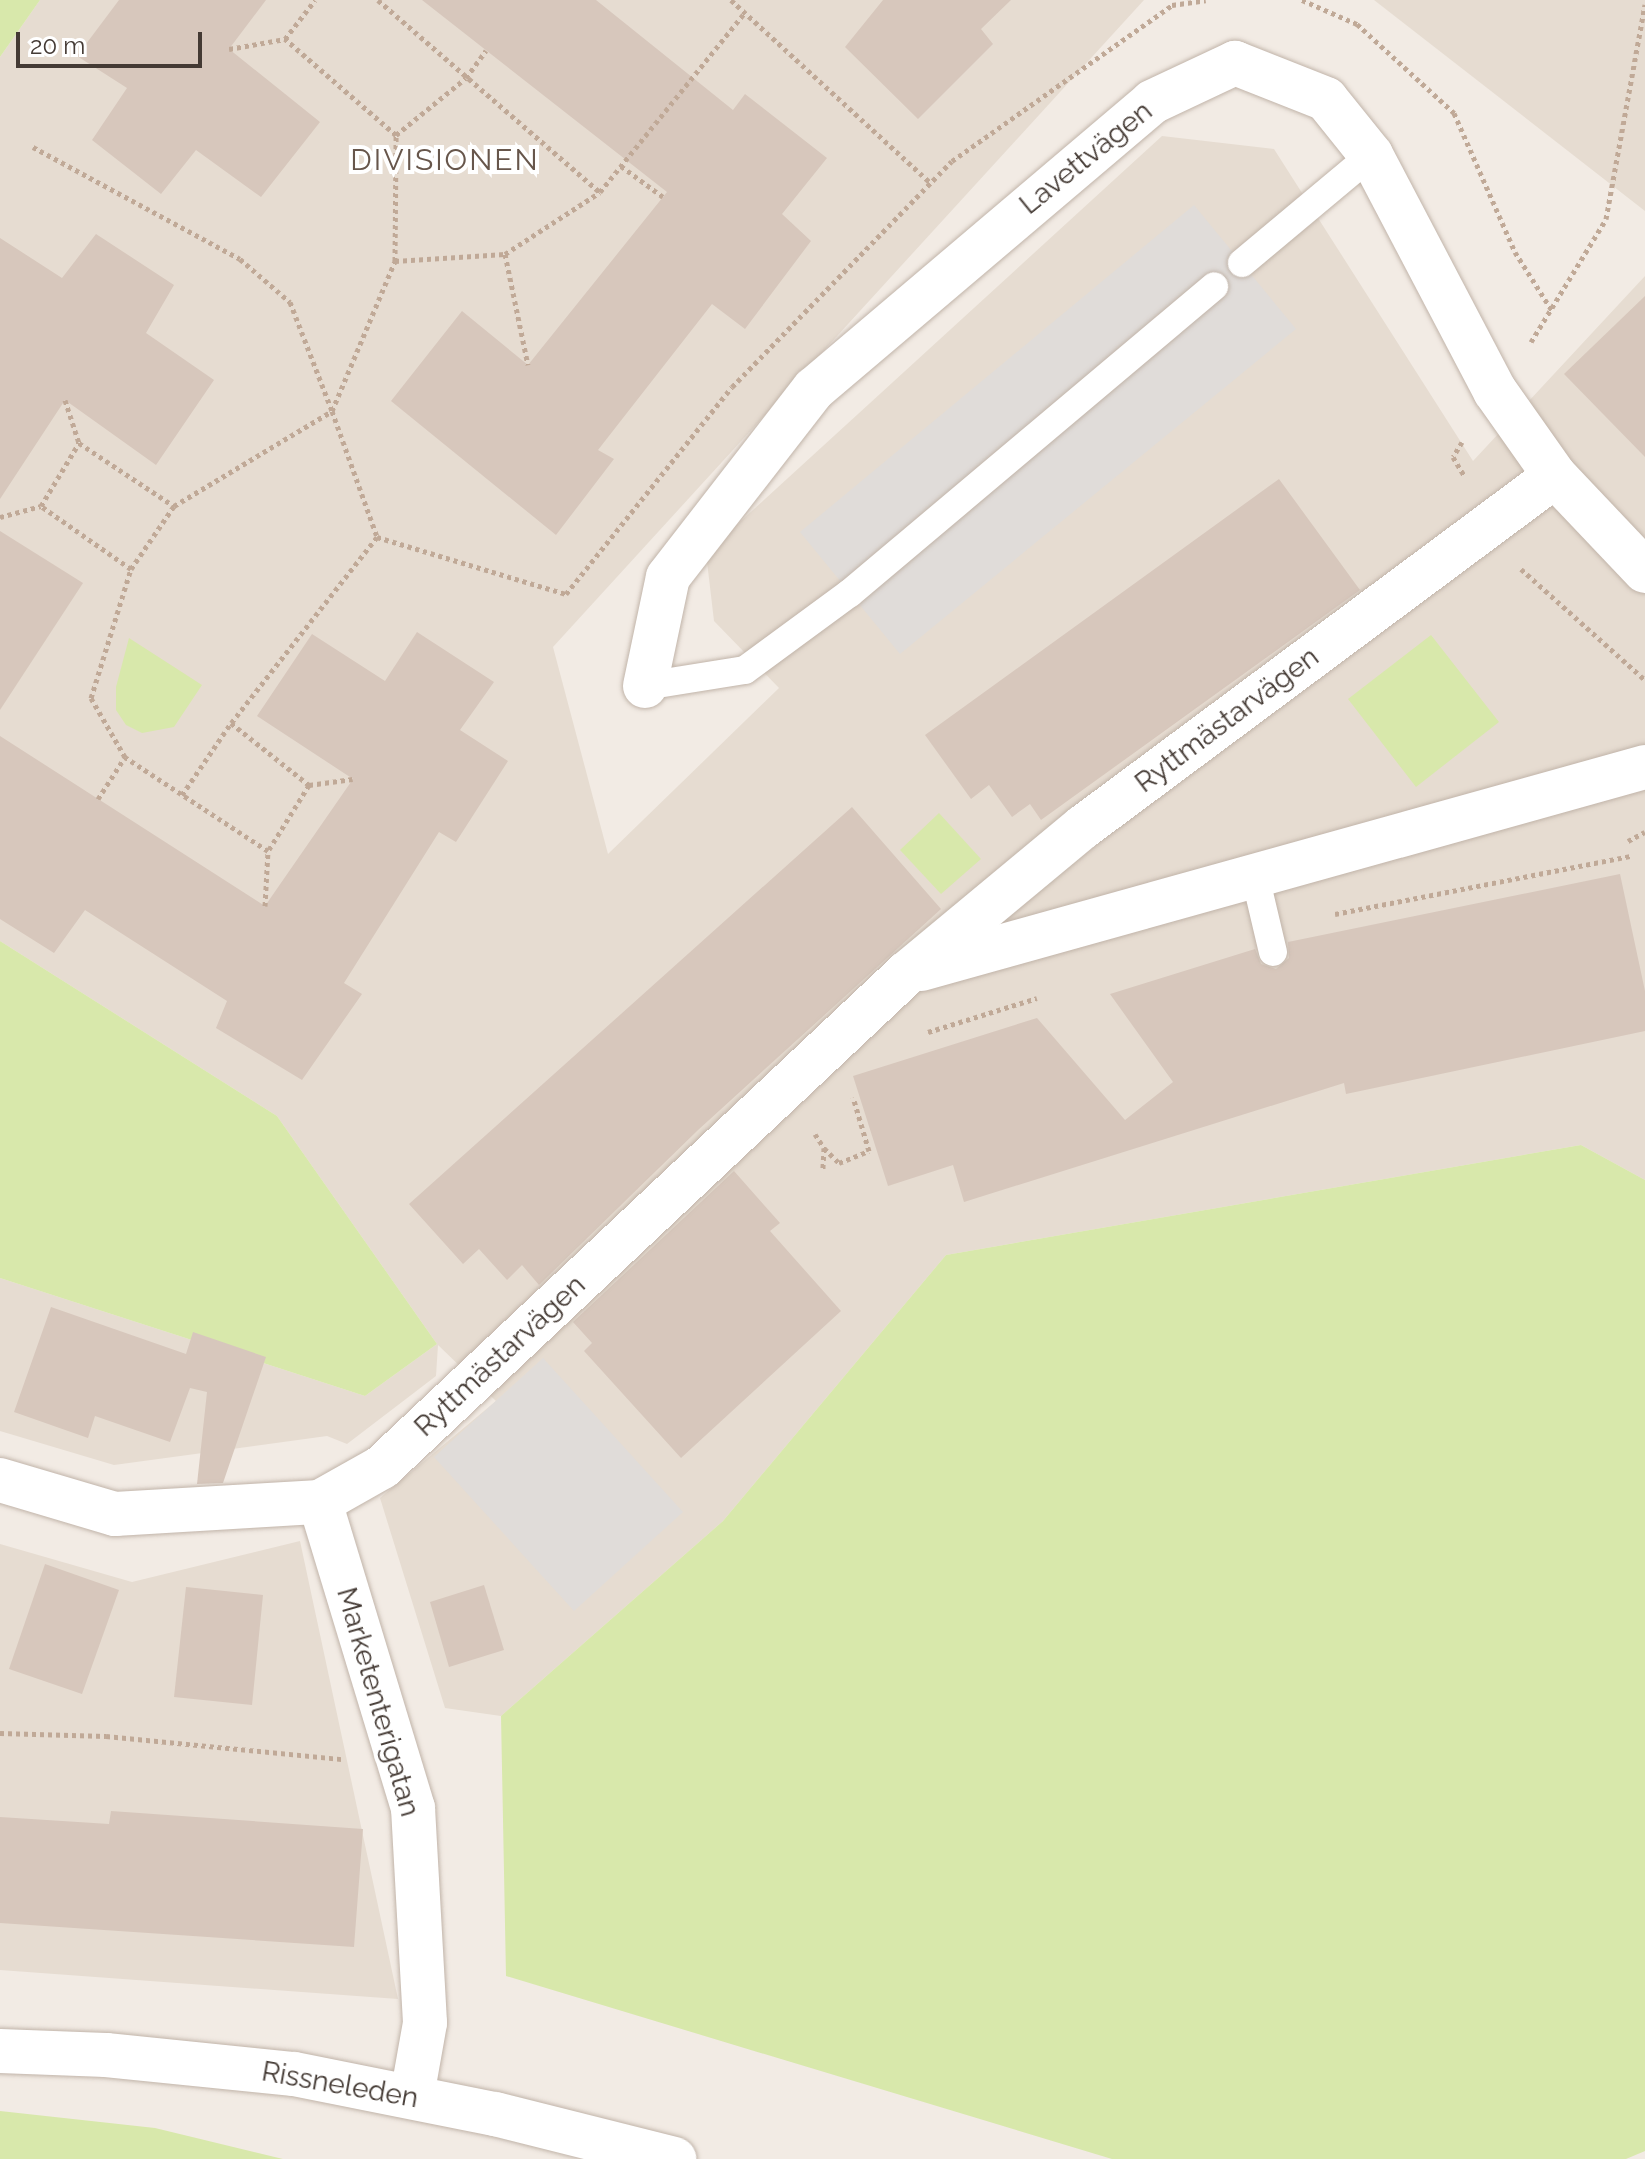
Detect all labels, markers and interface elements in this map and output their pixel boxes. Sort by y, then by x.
scale bar [20,16,206,66]
text: 20 m [30,31,85,60]
street label: Lavettvägen [1013,94,1159,222]
district label: DIVISIONEN [350,142,540,178]
street label: Ryttmästarvägen [1129,640,1325,800]
street label: Ryttmästarvägen [408,1268,592,1444]
street label: Marketenterigatan [329,1584,427,1820]
street label: Rissneleden [259,2055,421,2115]

